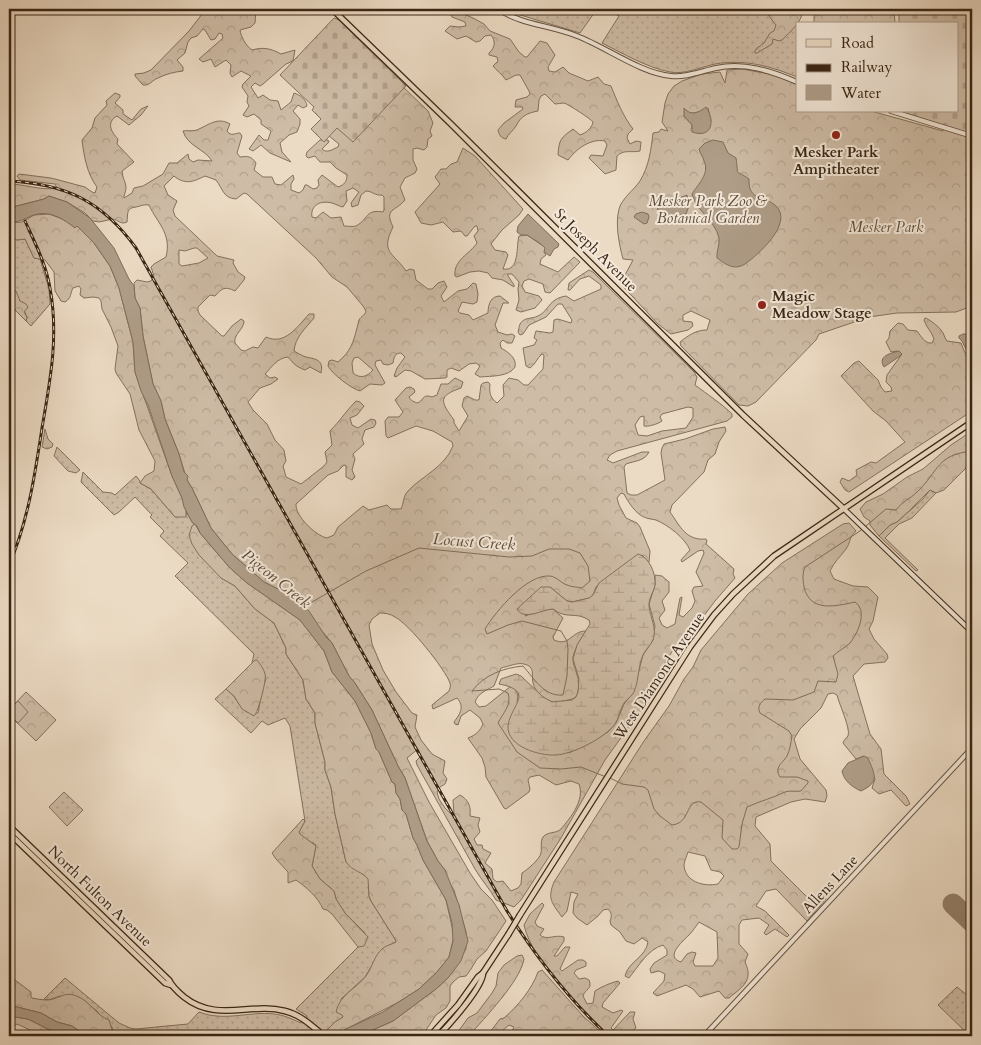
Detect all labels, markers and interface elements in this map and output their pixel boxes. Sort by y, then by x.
legend [796,22,958,112]
text: Road [841,33,874,53]
text: Railway [841,57,892,77]
text: Water [840,83,882,103]
marker: Mesker Park Ampitheater [830,129,842,141]
place label: Mesker Park Ampitheater [793,142,880,179]
park label: Mesker Park Zoo & Botanical Garden [649,191,768,228]
street label: St Joseph Avenue [550,204,642,296]
park label: Mesker Park [849,217,924,237]
place label: Magic Meadow Stage [772,286,872,323]
marker: Magic Meadow Stage [756,299,768,311]
water label: Locust Creek [432,528,516,556]
water label: Pigeon Creek [237,544,316,614]
street label: West Diamond Avenue [608,608,709,745]
street label: North Fulton Avenue [43,841,157,951]
street label: Allens Lane [798,850,863,918]

